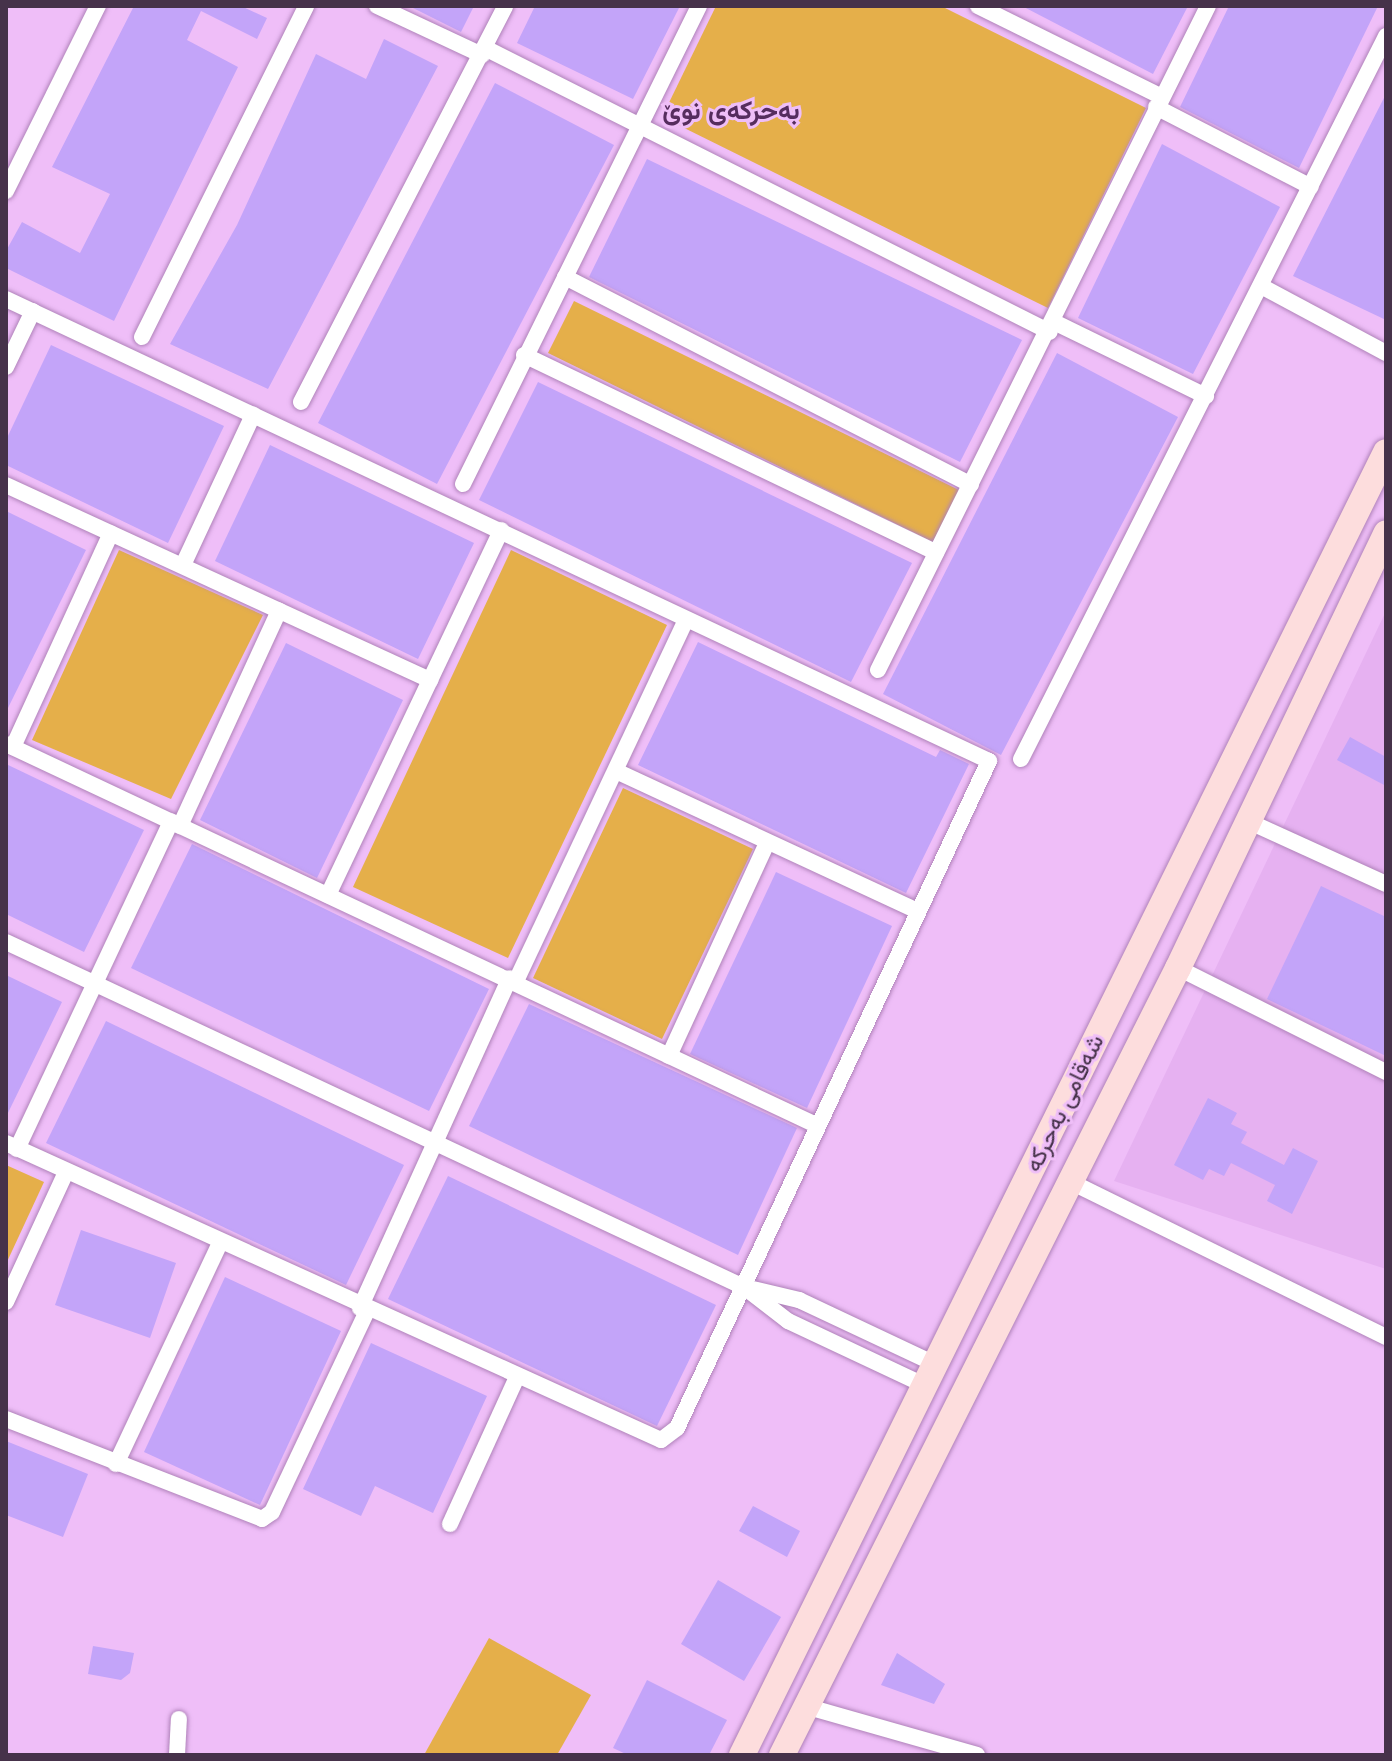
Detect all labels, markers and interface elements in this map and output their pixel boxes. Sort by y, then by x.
district label: بەحرکەی نوێ [662,95,800,127]
street label: شەقامی بەحرکە [1018,1030,1110,1176]

